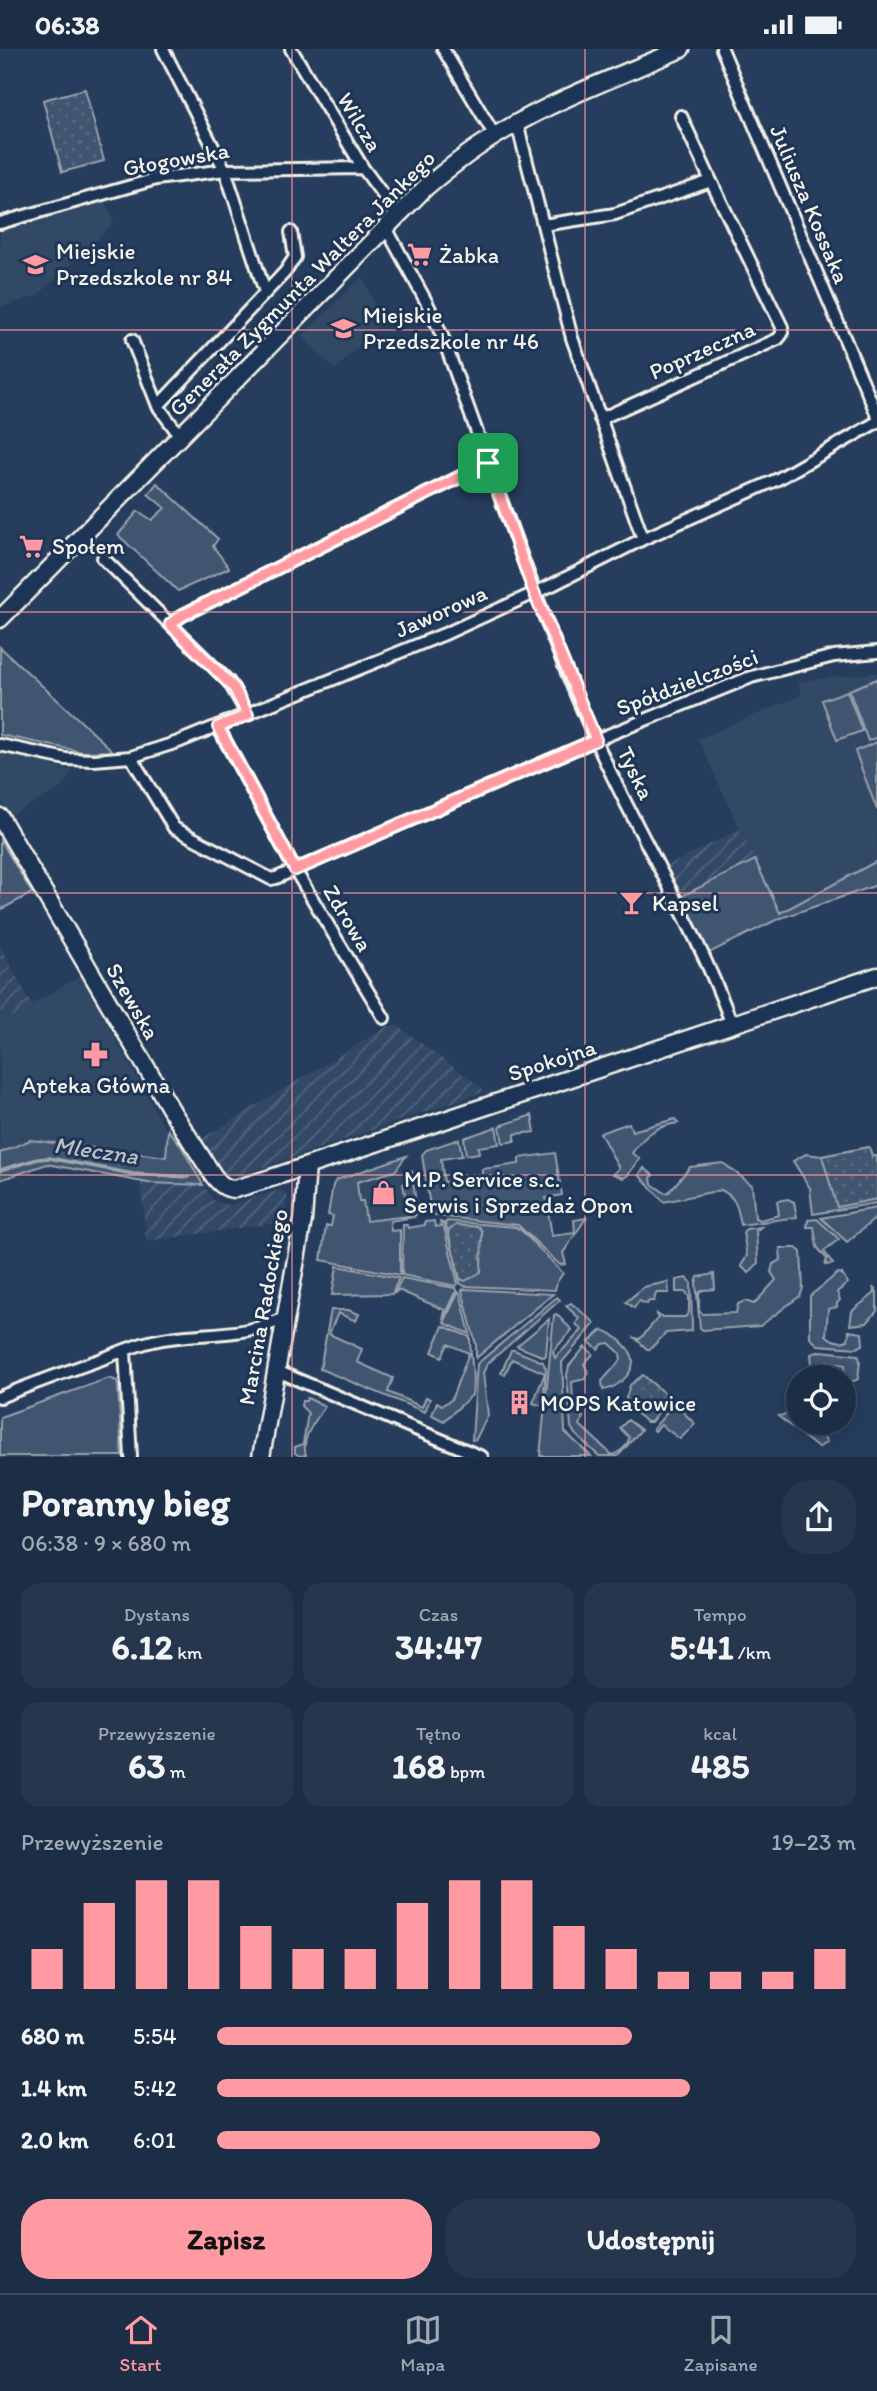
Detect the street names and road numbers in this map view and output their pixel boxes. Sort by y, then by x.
street label: Wilcza [331,87,389,157]
street label: Juliusza Kossaka [764,120,856,288]
street label: Głogowska [121,136,231,182]
street label: Generała Zygmunta Waltera Jankego [163,144,441,422]
street label: Poprzeczna [645,314,759,386]
street label: Jaworowa [391,578,492,644]
street label: Spółdzielczości [612,642,762,722]
street label: Tyska [611,742,661,804]
street label: Zdrowa [317,879,379,957]
street label: Szewska [100,958,166,1044]
street label: Spokojna [504,1033,600,1087]
street label: Marcina Radockiego [232,1207,294,1407]

